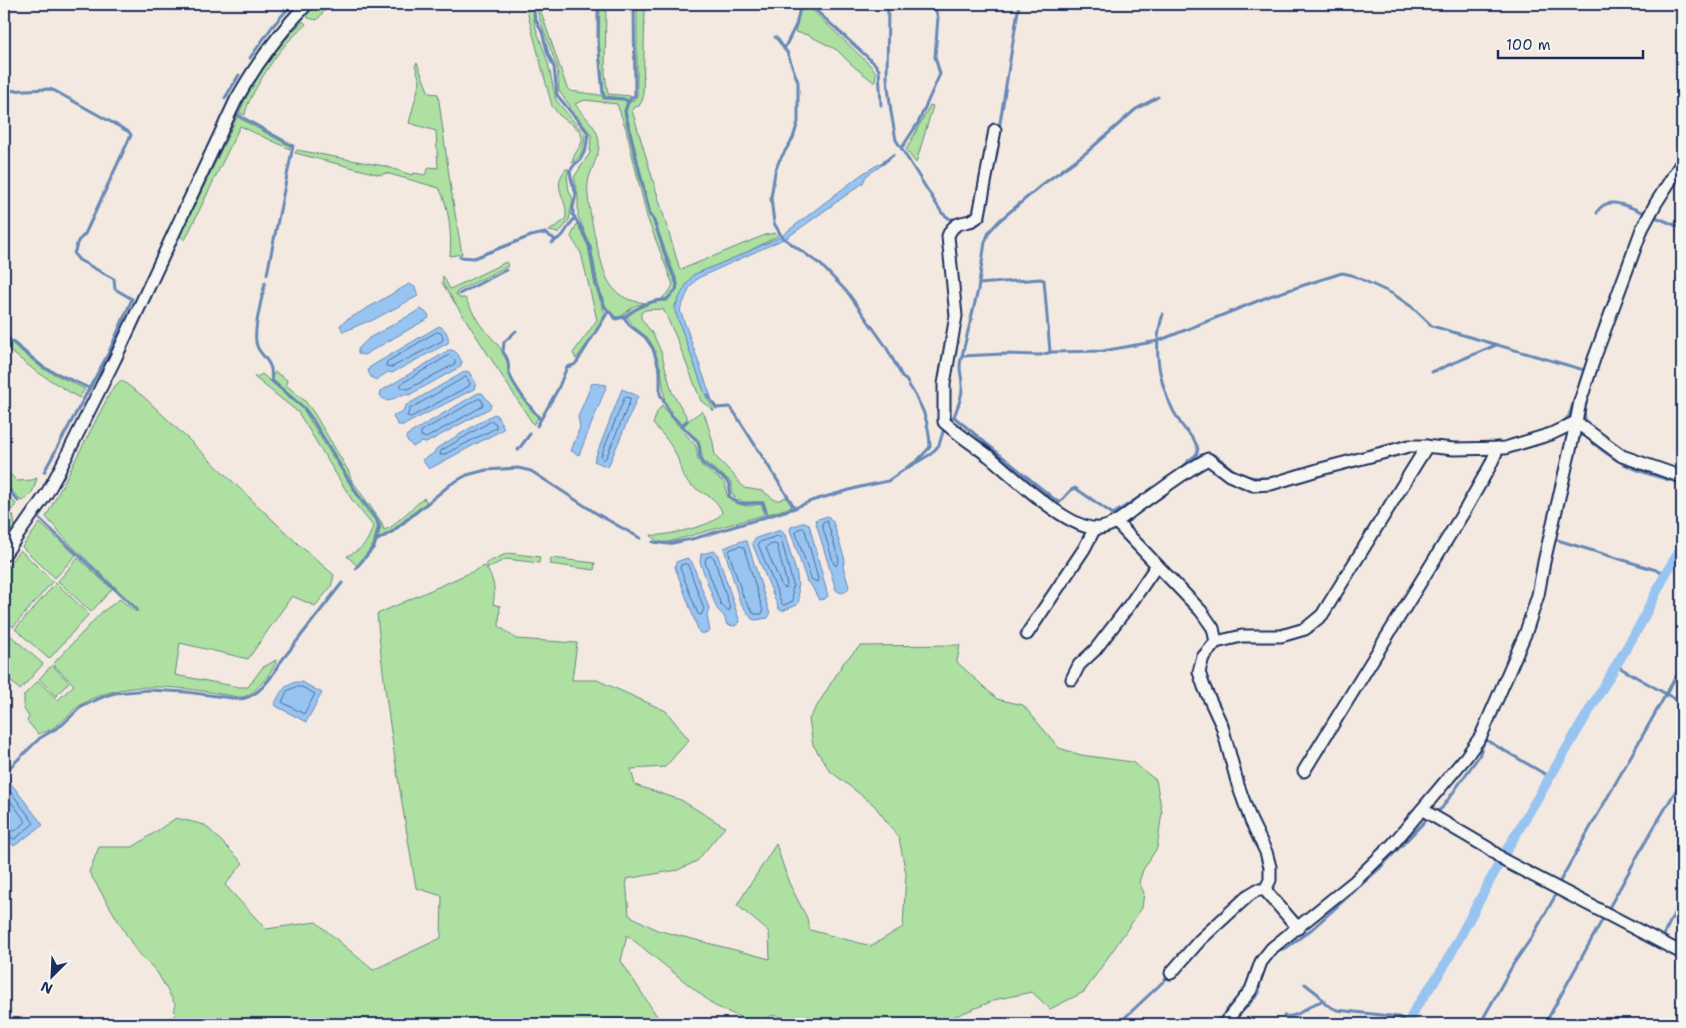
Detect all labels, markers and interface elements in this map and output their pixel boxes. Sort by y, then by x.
scale bar [1498,28,1644,60]
text: 100 m [1506,35,1551,55]
north arrow [28,950,78,1000]
text: N [38,977,55,998]

